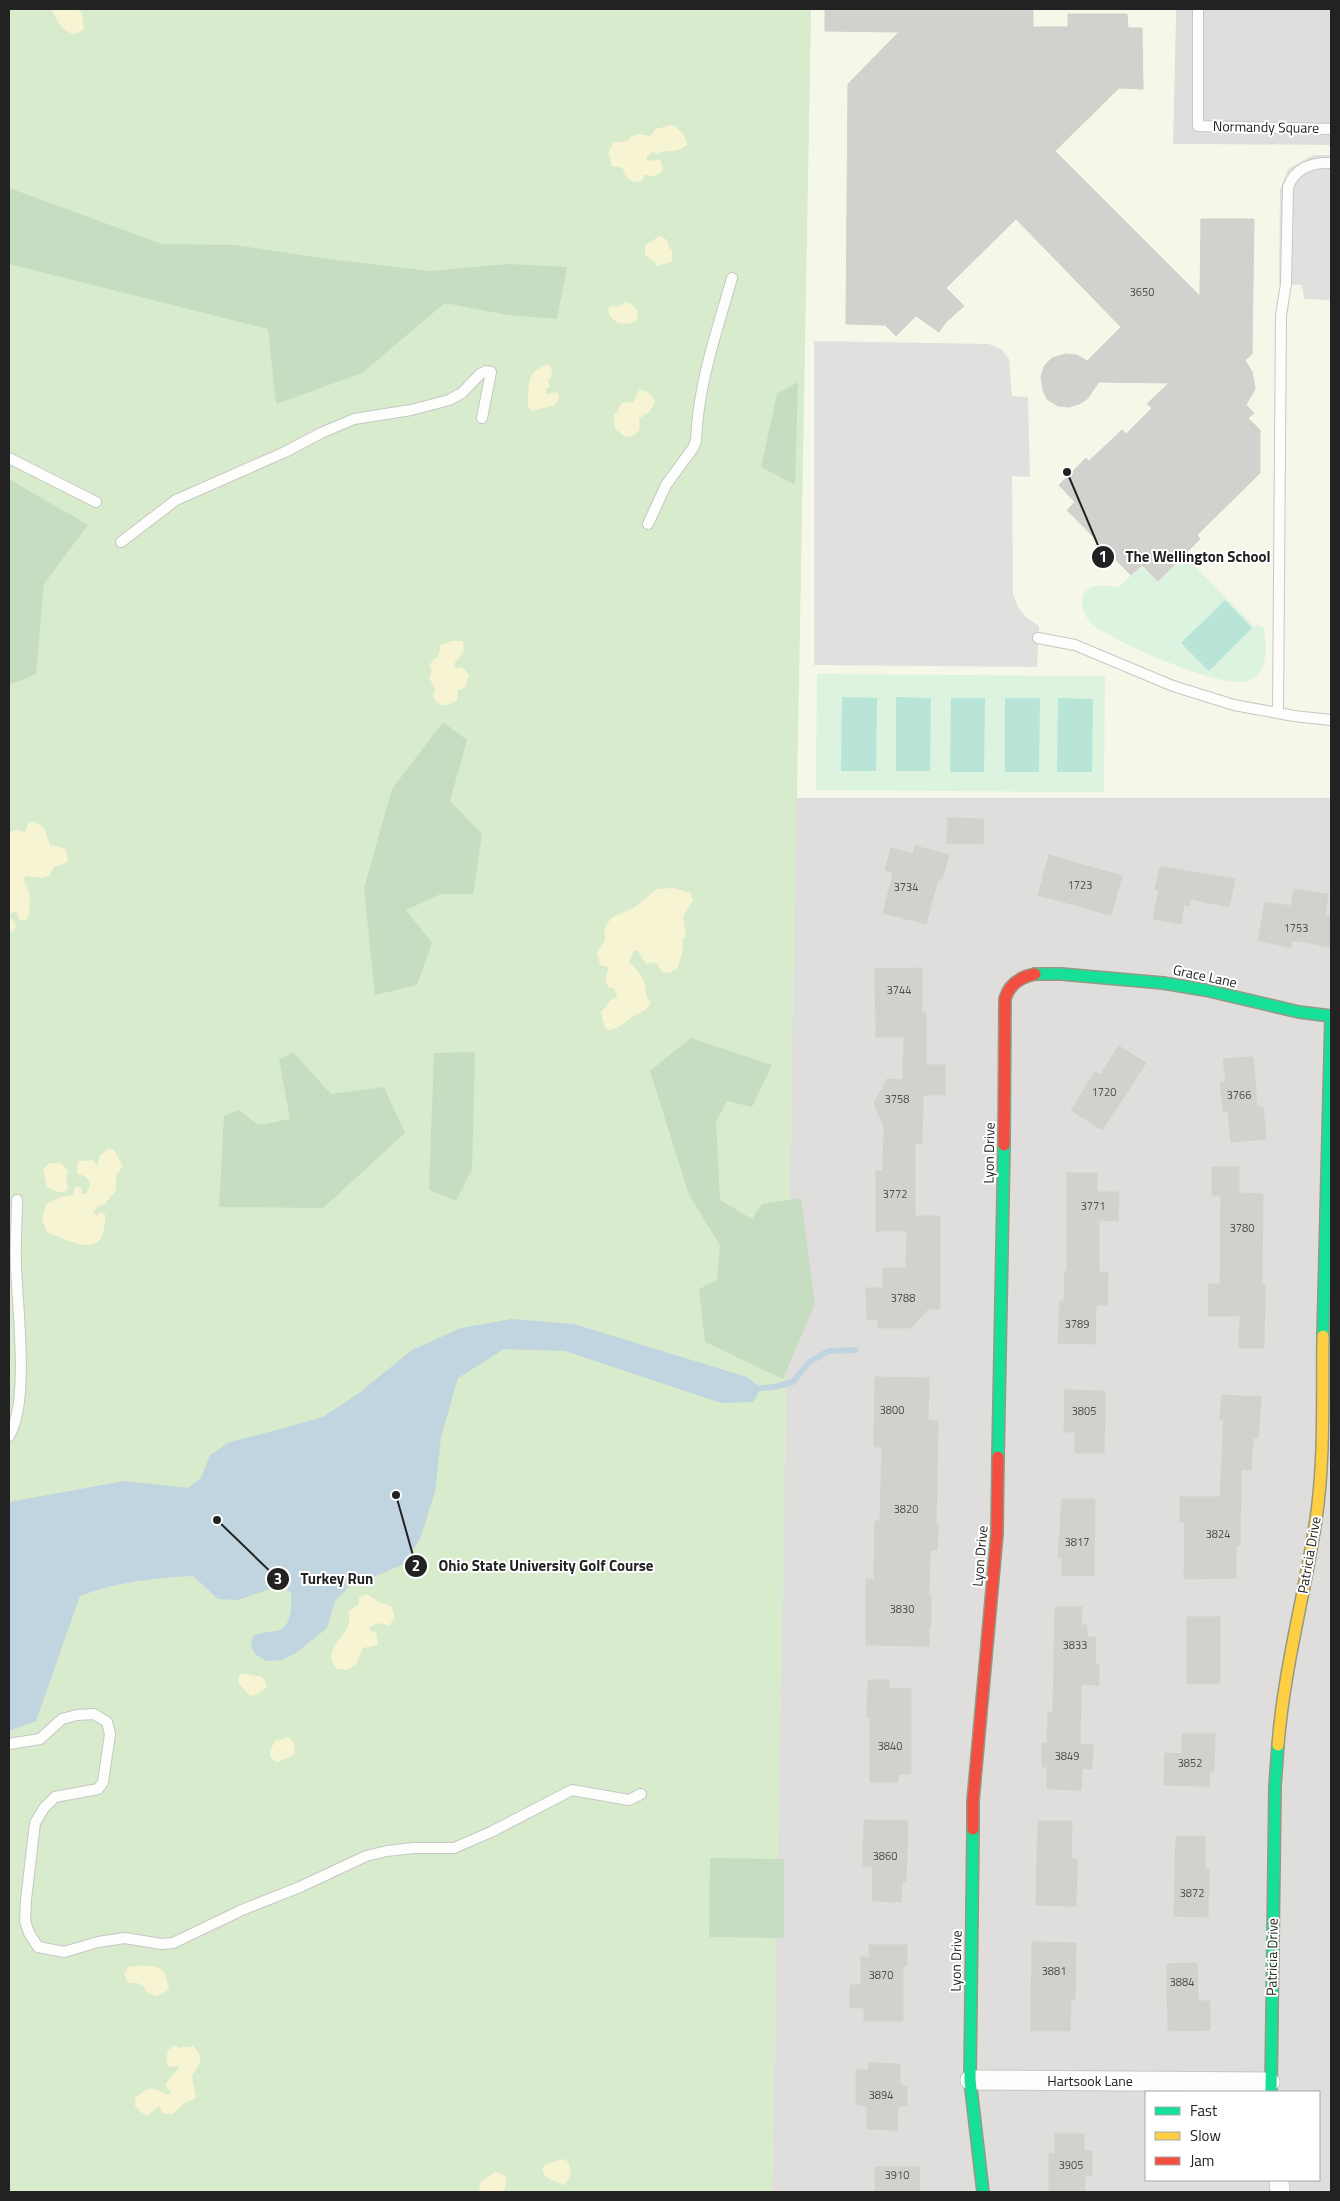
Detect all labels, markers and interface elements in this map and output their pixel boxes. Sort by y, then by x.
street label: Normandy Square [1213,115,1319,138]
house number: 3650 [1130,284,1154,300]
callout: The Wellington School [1091,542,1281,572]
text: 1 [1099,545,1107,568]
text: The Wellington School [1126,545,1270,568]
house number: 1723 [1068,877,1092,893]
house number: 3734 [894,879,918,895]
house number: 1753 [1284,920,1308,936]
street label: Grace Lane [1171,958,1239,993]
house number: 3744 [887,982,911,998]
house number: 1720 [1092,1084,1116,1100]
house number: 3766 [1227,1087,1251,1103]
house number: 3758 [885,1091,909,1107]
street label: Lyon Drive [977,1122,1000,1184]
house number: 3772 [883,1186,907,1202]
house number: 3771 [1081,1198,1105,1214]
house number: 3780 [1230,1220,1254,1236]
house number: 3788 [891,1290,915,1306]
house number: 3789 [1065,1316,1089,1332]
house number: 3800 [880,1402,904,1418]
house number: 3805 [1072,1403,1096,1419]
house number: 3820 [894,1501,918,1517]
street label: Patricia Drive [1291,1515,1326,1595]
street label: Lyon Drive [966,1525,993,1587]
house number: 3824 [1206,1526,1230,1542]
house number: 3817 [1065,1534,1089,1550]
callout: Ohio State University Golf Course [403,1551,663,1581]
text: 2 [412,1554,420,1577]
text: Ohio State University Golf Course [438,1554,654,1577]
callout: Turkey Run [265,1564,383,1594]
text: 3 [274,1567,282,1590]
text: Turkey Run [301,1567,373,1590]
house number: 3830 [890,1601,914,1617]
house number: 3833 [1063,1637,1087,1653]
house number: 3840 [878,1738,902,1754]
house number: 3849 [1055,1748,1079,1764]
house number: 3852 [1178,1755,1202,1771]
house number: 3860 [873,1848,897,1864]
house number: 3872 [1180,1885,1204,1901]
street label: Patricia Drive [1260,1918,1283,1996]
street label: Lyon Drive [944,1930,967,1992]
house number: 3881 [1042,1963,1066,1979]
house number: 3870 [869,1967,893,1983]
house number: 3884 [1170,1974,1194,1990]
street label: Hartsook Lane [1047,2070,1133,2091]
house number: 3894 [869,2087,893,2103]
legend [1145,2091,1320,2181]
text: Fast [1190,2099,1218,2122]
text: Slow [1190,2124,1221,2147]
text: Jam [1190,2149,1214,2172]
house number: 3905 [1059,2157,1083,2173]
house number: 3910 [885,2167,909,2183]

